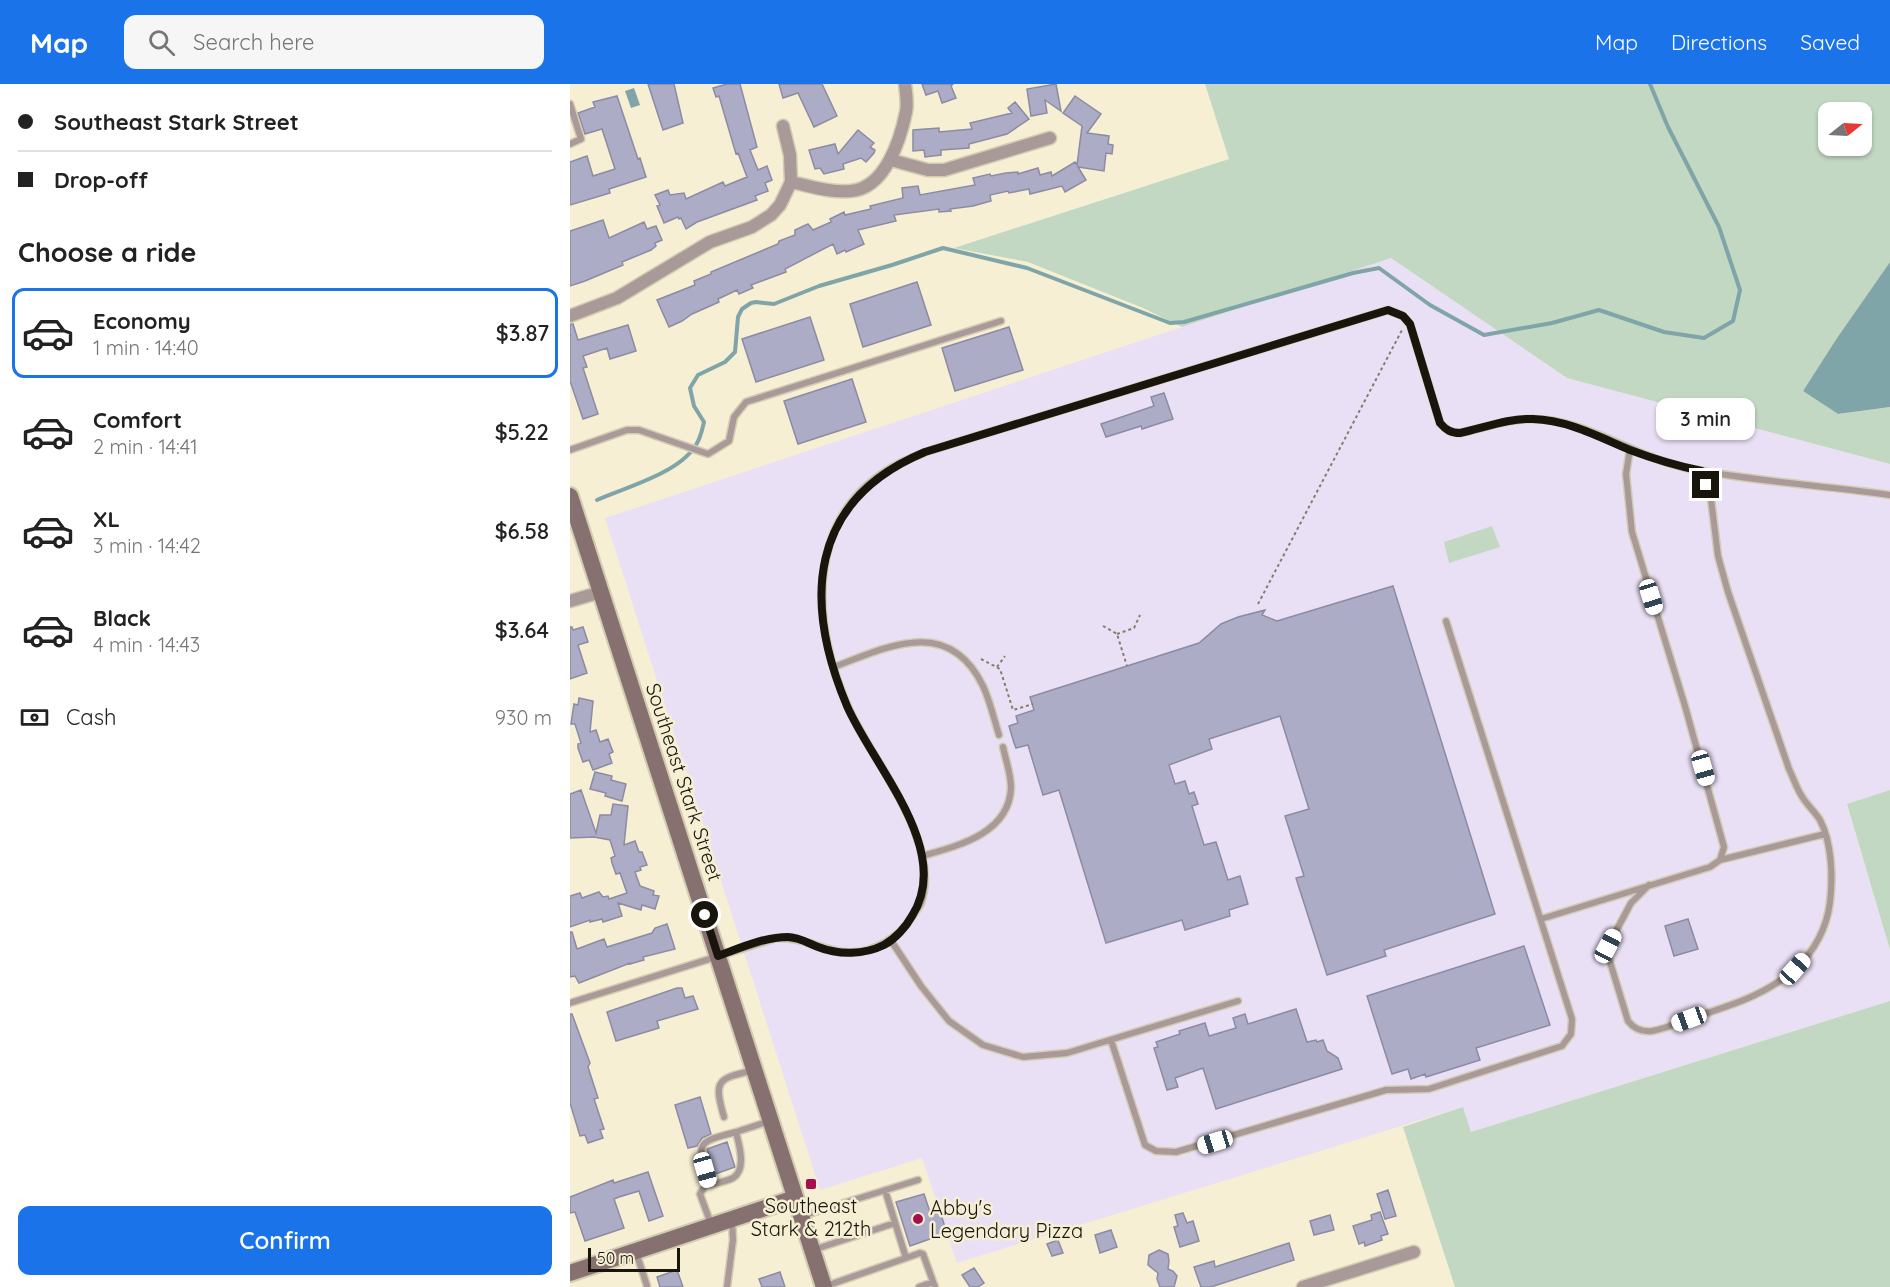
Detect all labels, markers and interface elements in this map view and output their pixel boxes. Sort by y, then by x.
search box [124,15,544,69]
text: Map [30,25,88,60]
icon: search [145,26,178,59]
text: Search here [193,28,315,56]
text: Map [1595,29,1638,55]
text: Directions [1671,29,1767,55]
text: Saved [1800,29,1860,55]
north arrow [1818,102,1872,156]
map controls [1818,102,1872,156]
text: Southeast Stark Street [54,108,299,136]
text: Drop-off [54,166,148,194]
text: Choose a ride [18,235,196,269]
icon: car [21,306,75,360]
text: Economy [93,307,191,335]
text: $3.87 [496,319,549,347]
text: 1 min · 14:40 [93,335,199,360]
callout: 3 min [1656,398,1756,440]
icon: car [21,405,75,459]
text: Comfort [93,406,182,434]
text: 3 min [1680,406,1731,431]
text: $5.22 [495,418,549,446]
text: 2 min · 14:41 [93,434,198,459]
route end [1692,471,1719,498]
icon: car [21,504,75,558]
text: XL [93,505,120,533]
text: $6.58 [495,517,549,545]
text: 3 min · 14:42 [93,533,201,558]
car [1637,577,1665,617]
icon: car [21,603,75,657]
text: Black [93,604,151,632]
text: $3.64 [495,616,549,644]
text: 4 min · 14:43 [93,632,200,657]
street label: Southeast Stark Street [641,680,728,884]
icon: cash [18,701,51,734]
text: Cash [66,703,117,731]
text: 930 m [495,705,552,730]
car [1689,748,1717,788]
route start [691,901,718,928]
car [1592,926,1624,966]
car [1776,950,1814,988]
car [1669,1004,1709,1034]
car [1195,1128,1235,1156]
car [691,1150,719,1190]
marker: Southeast Stark & 212th [804,1177,818,1191]
place label: Southeast Stark & 212th [751,1193,871,1241]
place label: Abby's Legendary Pizza [930,1195,1083,1243]
button: Confirm [18,1206,552,1275]
marker: Abby's Legendary Pizza [911,1212,925,1226]
scale bar [588,1245,680,1272]
text: 50 m [597,1248,634,1268]

